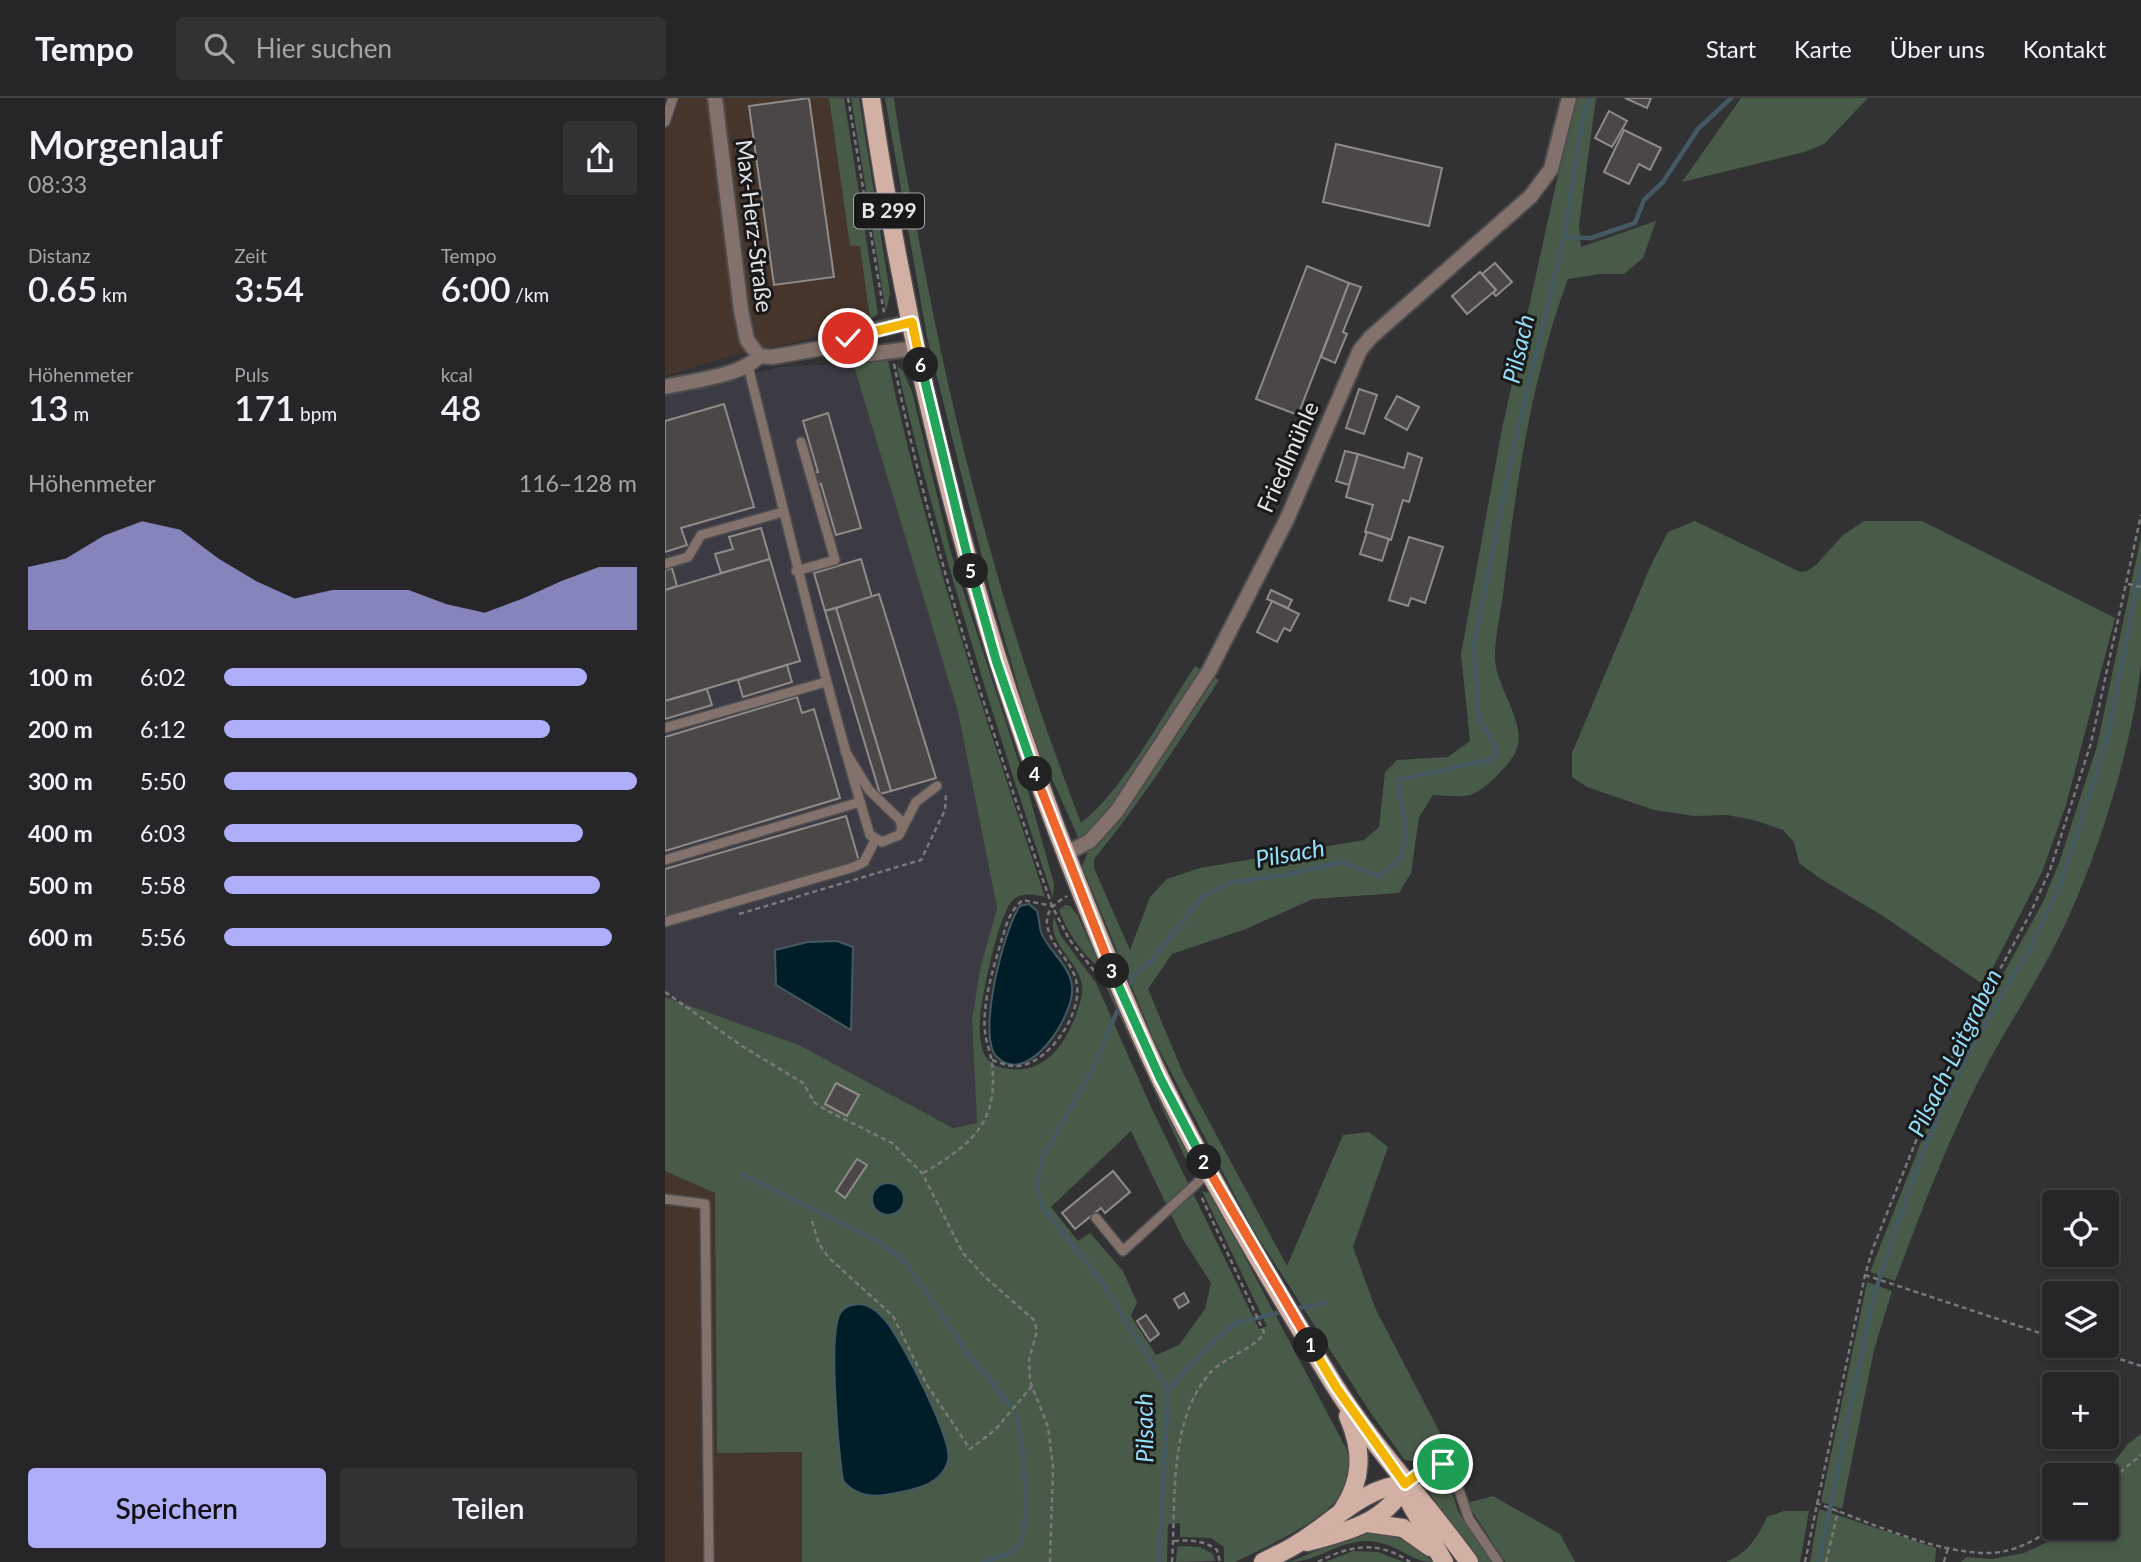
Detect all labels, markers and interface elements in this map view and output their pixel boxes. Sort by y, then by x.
search box [176,17,666,80]
text: Tempo [35,28,134,68]
icon: search [200,29,238,67]
text: Hier suchen [256,32,392,64]
text: Start [1706,34,1756,63]
text: Karte [1794,34,1852,63]
text: Über uns [1890,34,1985,63]
text: Kontakt [2023,34,2106,63]
text: Morgenlauf [28,121,223,167]
button: share [563,121,637,195]
street label: Max-Herz-Straße [731,138,779,314]
text: 08:33 [28,170,87,198]
road number: B 299 [854,194,924,228]
text: Distanz [28,244,91,267]
text: Zeit [234,244,267,267]
text: Tempo [441,244,497,267]
text: 0.65 [28,267,97,309]
text: 3:54 [234,267,304,309]
text: 6:00 [441,267,510,309]
text: km [97,283,127,306]
text: /km [510,283,549,306]
pin [818,308,878,368]
water label: Pilsach [1496,311,1540,386]
icon: check [829,319,867,357]
pin: 6 [903,348,939,382]
text: 6 [915,353,926,376]
text: Höhenmeter [28,363,134,386]
text: Puls [234,363,269,386]
text: kcal [441,363,473,386]
text: 13 [28,386,69,428]
text: 171 [234,386,295,428]
text: 48 [441,386,481,428]
street label: Friedlmühle [1250,397,1324,516]
text: m [69,402,89,425]
text: bpm [295,402,337,425]
text: Höhenmeter [28,469,156,497]
text: 116–128 m [519,469,637,497]
pin: 5 [953,554,989,588]
text: 5 [965,559,976,582]
text: 100 m [28,663,93,691]
text: 6:02 [140,663,186,691]
text: 200 m [28,715,93,743]
text: 6:12 [140,715,186,743]
pin: 4 [1017,756,1053,792]
text: 4 [1029,762,1040,785]
text: 300 m [28,767,93,795]
text: 5:50 [140,767,186,795]
text: 400 m [28,819,93,847]
text: 6:03 [140,819,186,847]
water label: Pilsach [1253,832,1327,873]
text: 500 m [28,871,93,899]
text: 5:58 [140,871,186,899]
text: 600 m [28,923,93,951]
text: 5:56 [140,923,186,951]
pin: 3 [1095,954,1129,988]
text: 3 [1106,959,1117,982]
water label: Pilsach-Leitgraben [1901,964,2007,1141]
pin: 2 [1187,1144,1221,1180]
text: 2 [1198,1150,1209,1173]
map controls [2042,1190,2119,1540]
button: locate [2042,1190,2119,1267]
button: layers [2042,1281,2119,1358]
pin: 1 [1293,1328,1329,1362]
text: 1 [1305,1333,1316,1356]
button: + [2042,1372,2119,1449]
water label: Pilsach [1128,1393,1159,1463]
pin [1413,1434,1473,1494]
icon: arrive [1424,1445,1462,1483]
button: − [2042,1463,2119,1540]
button: Speichern [28,1468,326,1548]
button: Teilen [340,1468,637,1548]

